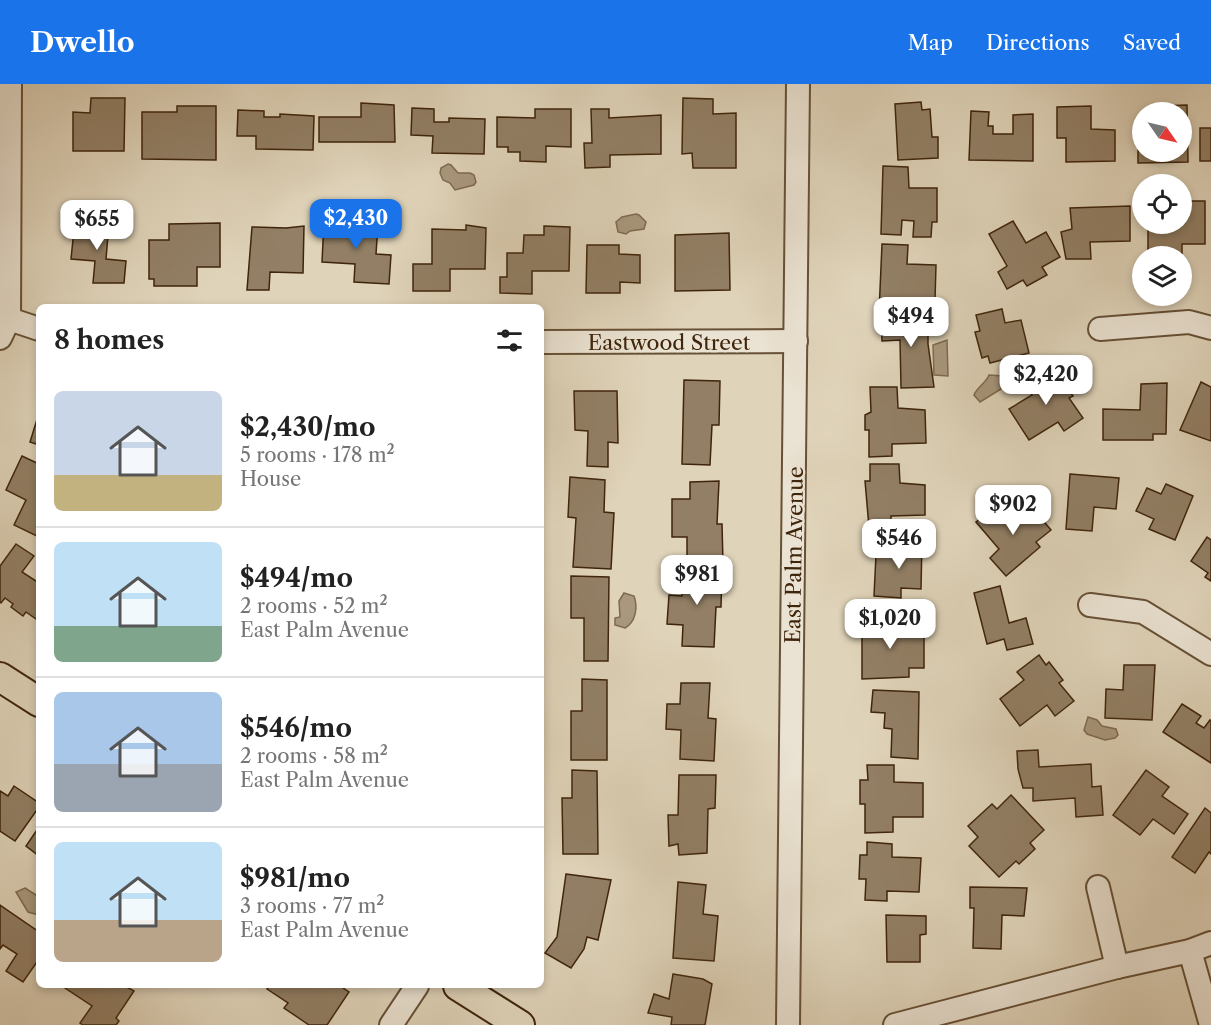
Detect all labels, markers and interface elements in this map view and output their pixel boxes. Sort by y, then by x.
text: Dwello [30,25,135,59]
text: Map [908,30,953,55]
text: Directions [986,30,1090,55]
text: Saved [1123,30,1181,55]
north arrow [1132,102,1192,162]
map controls [1132,102,1192,306]
button: locate [1132,174,1192,234]
pin: $2,430 [307,199,405,250]
pin: $655 [61,200,133,251]
text: $2,430 [324,206,388,230]
text: $655 [74,207,120,231]
button: layers [1132,246,1192,306]
pin: $494 [875,297,947,348]
text: $494 [888,304,934,328]
text: 8 homes [54,324,164,356]
icon: filters [493,324,526,357]
street label: Eastwood Street [588,330,751,355]
pin: $2,420 [997,355,1095,406]
text: $2,420 [1014,362,1078,386]
text: $2,430/mo [240,411,375,443]
icon: home [102,415,174,487]
text: 5 rooms · 178 m² [240,443,395,467]
street label: East Palm Avenue [780,466,808,644]
text: House [240,467,301,491]
pin: $902 [977,485,1049,536]
text: $902 [989,492,1037,516]
pin: $546 [863,519,935,570]
text: $546 [876,526,922,550]
pin: $981 [661,555,733,606]
text: $494/mo [240,562,353,594]
text: $981 [675,562,719,586]
icon: home [102,566,174,638]
text: 2 rooms · 52 m² [240,594,388,618]
pin: $1,020 [841,599,939,650]
text: $1,020 [859,606,921,630]
text: East Palm Avenue [240,618,409,642]
text: $546/mo [240,712,352,744]
icon: home [102,716,174,788]
text: 2 rooms · 58 m² [240,744,388,768]
text: East Palm Avenue [240,768,409,792]
text: $981/mo [240,862,350,894]
icon: home [102,866,174,938]
text: 3 rooms · 77 m² [240,894,384,918]
text: East Palm Avenue [240,918,409,942]

